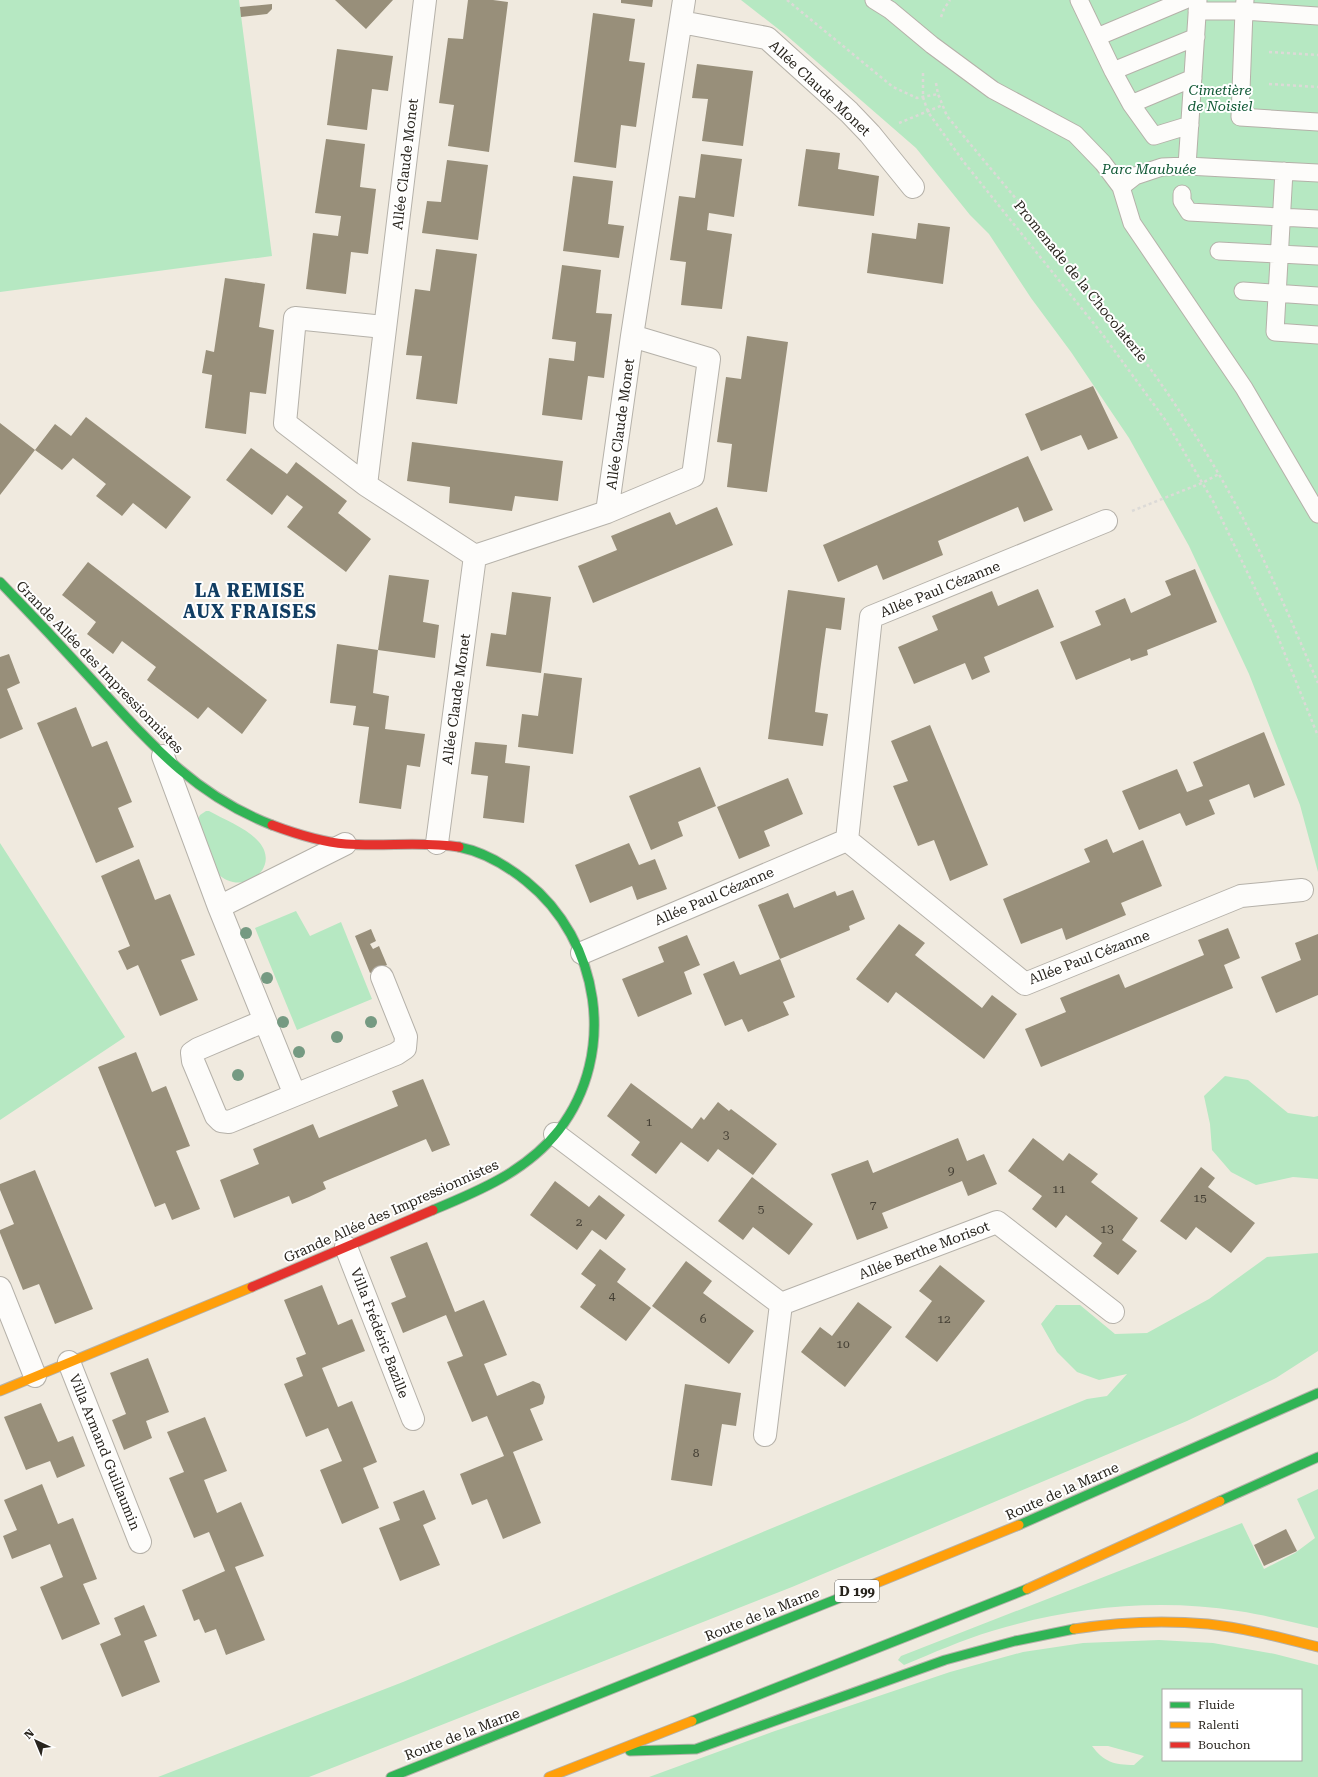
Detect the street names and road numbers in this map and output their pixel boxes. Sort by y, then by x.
street label: Allée Claude Monet [766,37,874,139]
street label: Allée Claude Monet [389,97,421,231]
street label: Promenade de la Chocolaterie [1011,197,1151,365]
street label: Allée Claude Monet [603,357,637,491]
street label: Allée Paul Cézanne [878,557,1003,620]
street label: Grande Allée des Impressionnistes [13,578,187,757]
street label: Allée Claude Monet [439,632,473,766]
street label: Allée Paul Cézanne [652,864,776,928]
street label: Allée Paul Cézanne [1026,926,1152,987]
street label: Grande Allée des Impressionnistes [281,1156,501,1266]
street label: Allée Berthe Morisot [856,1218,992,1282]
street label: Villa Frédéric Bazille [348,1266,412,1401]
street label: Villa Armand Guillaumin [66,1372,144,1532]
street label: Route de la Marne [1003,1459,1121,1523]
road number: D 199 [835,1580,879,1602]
street label: Route de la Marne [702,1584,822,1644]
street label: Route de la Marne [402,1705,522,1763]

